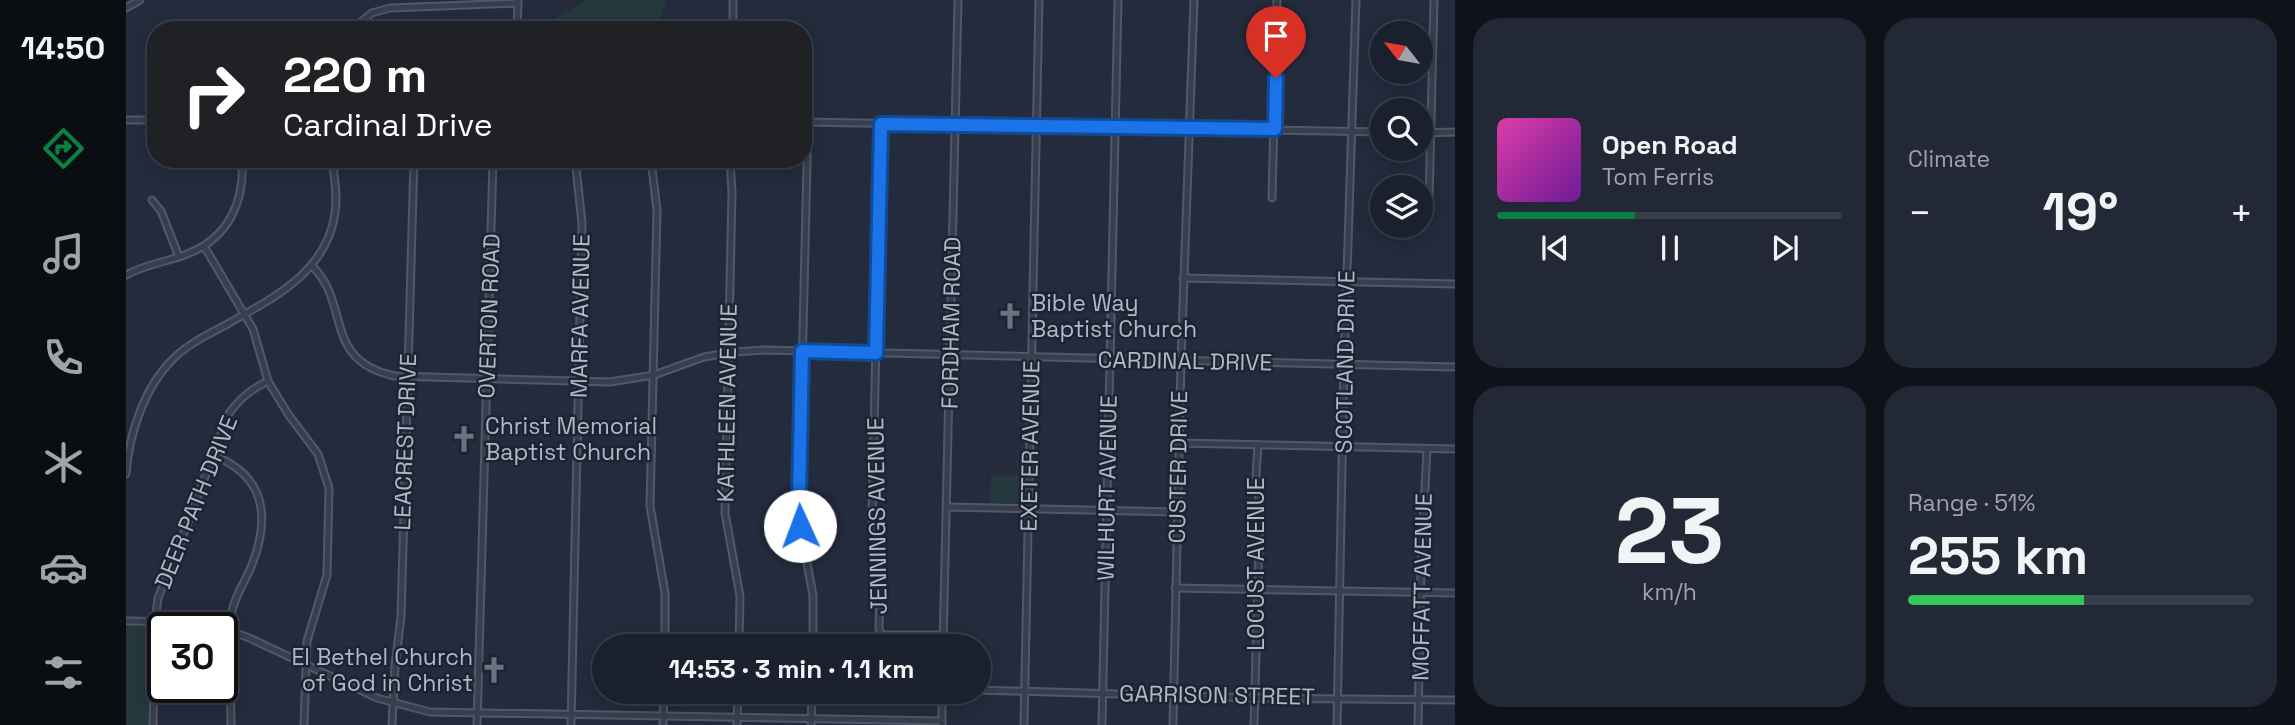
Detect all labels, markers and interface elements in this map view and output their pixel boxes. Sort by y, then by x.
pin [1246,6,1306,78]
icon: arrive [1257,17,1295,55]
north arrow [1370,21,1433,84]
map controls [1370,21,1433,238]
text: 14:50 [21,28,105,68]
text: 220 m [283,44,427,106]
icon: right [168,49,259,140]
button: search [1370,98,1433,161]
text: Cardinal Drive [283,105,493,145]
icon: directions [39,124,88,173]
text: Open Road [1602,128,1738,162]
text: Climate [1908,144,1990,174]
text: Tom Ferris [1602,162,1714,192]
button: layers [1370,175,1433,238]
text: 19° [2042,179,2119,245]
text: − [1908,189,1932,237]
text: + [2229,189,2253,237]
icon: music [39,229,88,278]
icon: previous [1536,229,1574,267]
icon: pause [1651,229,1689,267]
icon: next [1766,229,1804,267]
street label: OVERTON ROAD [471,233,507,399]
street label: MARFA AVENUE [564,234,596,398]
street label: FORDHAM ROAD [934,237,968,409]
street label: SCOTLAND DRIVE [1328,270,1362,454]
place label: Bible Way Baptist Church [1031,288,1197,344]
church icon: Bible Way Baptist Church [995,301,1025,331]
street label: KATHLEEN AVENUE [710,303,744,503]
icon: phone [39,333,88,382]
street label: CARDINAL DRIVE [1097,344,1273,378]
street label: LEACREST DRIVE [387,353,423,531]
street label: EXETER AVENUE [1014,360,1046,532]
street label: CUSTER DRIVE [1162,390,1194,544]
street label: WILHURT AVENUE [1090,395,1124,581]
street label: DEER PATH DRIVE [148,411,244,593]
place label: Christ Memorial Baptist Church [485,411,657,467]
street label: JENNINGS AVENUE [860,417,894,615]
church icon: Christ Memorial Baptist Church [449,424,479,454]
icon: climate [39,438,88,487]
text: 23 [1615,473,1724,590]
street label: LOCUST AVENUE [1241,477,1271,651]
text: Range · 51% [1908,488,2035,518]
position arrow [763,489,837,563]
street label: MOFFATT AVENUE [1405,493,1439,681]
text: 255 km [1908,523,2088,589]
icon: car [39,543,88,592]
text: km/h [1642,577,1697,607]
speed limit sign: 30 [147,612,238,703]
place label: El Bethel Church of God in Christ [291,642,473,698]
icon: filters [39,648,88,697]
text: 14:53 · 3 min · 1.1 km [668,652,915,686]
church icon: El Bethel Church of God in Christ [479,655,509,685]
street label: GARRISON STREET [1119,678,1315,712]

